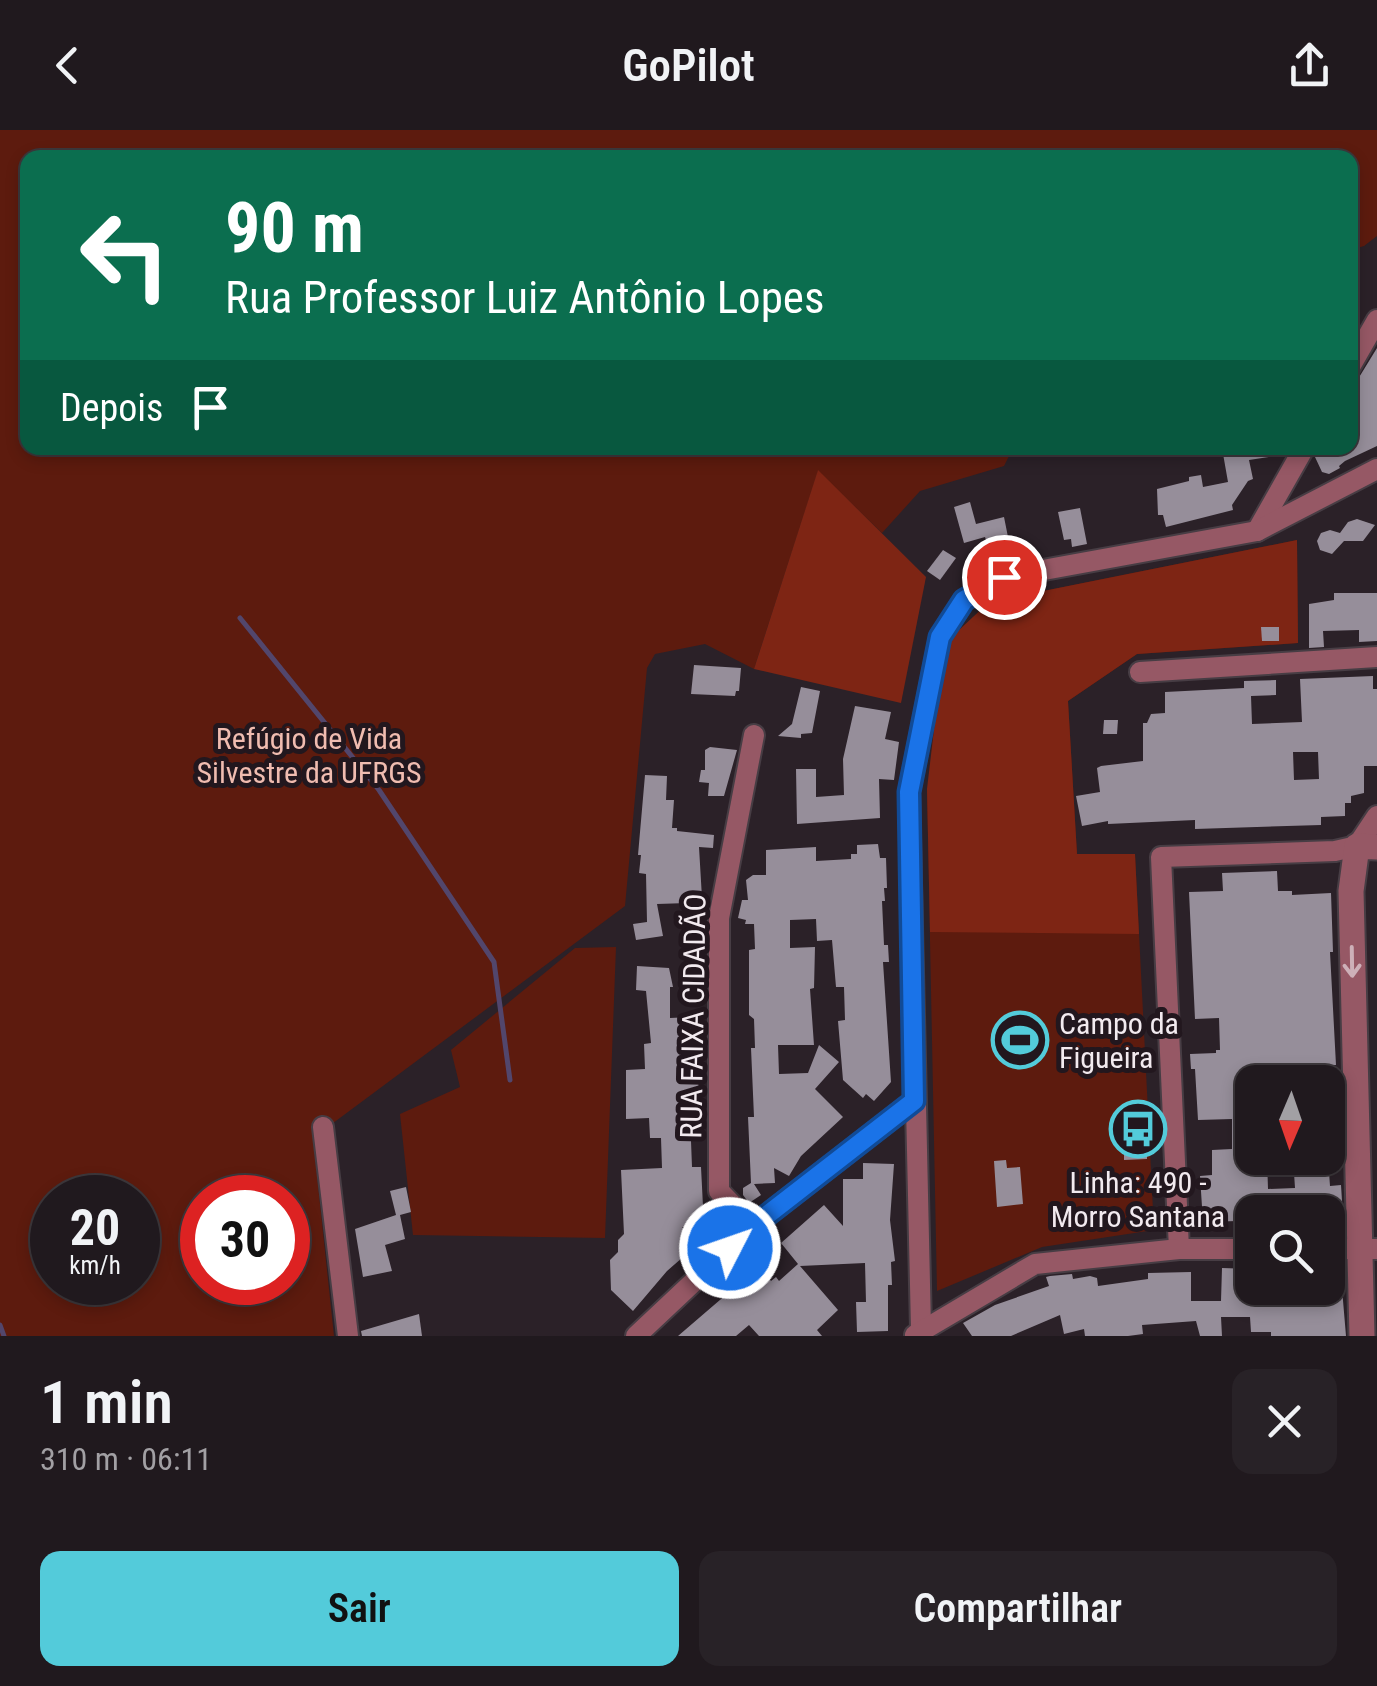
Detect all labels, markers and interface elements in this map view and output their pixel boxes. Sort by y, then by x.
icon: back [40,38,95,93]
icon: share [1282,38,1337,93]
text: GoPilot [622,39,755,92]
text: 90 m [225,187,364,269]
icon: left [60,190,190,320]
text: Rua Professor Luiz Antônio Lopes [225,271,824,324]
icon: arrive [183,380,238,435]
text: Depois [60,386,163,430]
pin [962,535,1047,620]
icon: arrive [977,550,1032,605]
park label: Refúgio de Vida Silvestre da UFRGS [196,721,422,790]
street label: RUA FAIXA CIDADÃO [673,893,713,1139]
one-way arrow [1342,946,1361,978]
place label: Campo da Figueira [1059,1006,1179,1075]
sports icon: Campo da Figueira [990,1010,1050,1070]
north arrow [1235,1065,1345,1175]
map controls [1235,1065,1345,1305]
bus stop icon: Linha: 490 - Morro Santana [1108,1099,1168,1159]
place label: Linha: 490 - Morro Santana [1051,1165,1225,1234]
speed limit sign: 30 [180,1175,310,1305]
button: search [1235,1195,1345,1305]
position arrow [678,1196,782,1300]
text: 20 [70,1199,120,1257]
text: km/h [69,1251,121,1280]
text: 1 min [40,1367,173,1438]
button: close [1232,1369,1337,1474]
text: 310 m · 06:11 [40,1440,212,1478]
button: Sair [40,1551,679,1666]
button: Compartilhar [699,1551,1337,1666]

